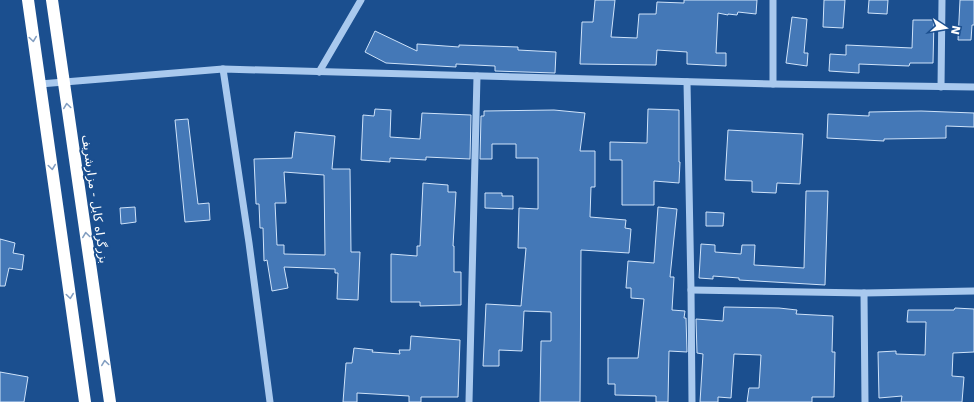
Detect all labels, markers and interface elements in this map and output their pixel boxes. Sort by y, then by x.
north arrow [926,8,966,48]
text: N [948,24,963,36]
one-way arrow [28,36,37,42]
one-way arrow [63,103,72,109]
street label: بزرگراه کابل - مزارشریف [78,134,111,264]
one-way arrow [47,164,56,170]
one-way arrow [82,232,91,238]
one-way arrow [65,293,74,299]
one-way arrow [101,360,110,366]

